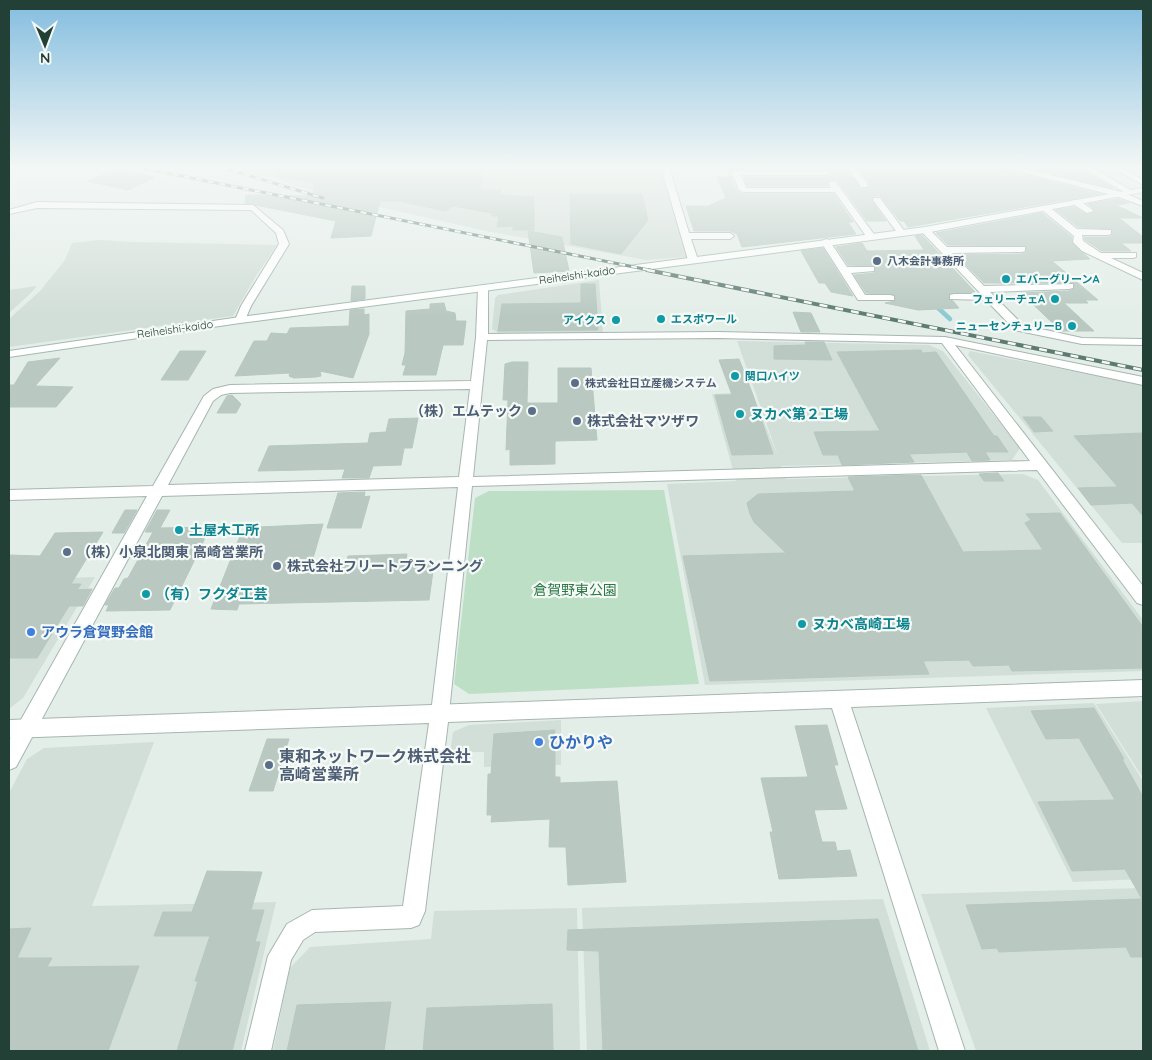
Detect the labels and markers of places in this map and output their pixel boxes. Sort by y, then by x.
place label: 八木会計事務所 [887,254,964,268]
marker: 八木会計事務所 [871,255,883,267]
place label: エバーグリーンA [1016,272,1099,286]
marker: エバーグリーンA [1000,273,1012,285]
place label: フェリーチェA [972,292,1045,306]
marker: フェリーチェA [1049,293,1061,305]
place label: エスポワール [671,312,737,326]
place label: アイクス [563,313,606,327]
marker: エスポワール [655,313,667,325]
marker: アイクス [610,314,622,326]
place label: ニューセンチュリーB [956,319,1062,333]
marker: ニューセンチュリーB [1066,320,1078,332]
place label: 関口ハイツ [745,369,800,383]
marker: 関口ハイツ [729,370,741,382]
place label: 株式会社日立産機システム [585,376,717,390]
marker: 株式会社日立産機システム [569,377,581,389]
place label: （株）エムテック [410,402,522,420]
marker: （株）エムテック [526,405,538,417]
place label: ヌカべ第２工場 [750,405,848,423]
marker: ヌカべ第２工場 [734,408,746,420]
place label: 株式会社マツザワ [587,412,699,430]
marker: 株式会社マツザワ [571,415,583,427]
place label: 土屋木工所 [189,521,259,539]
marker: 土屋木工所 [173,524,185,536]
place label: （株）小泉北関東 高崎営業所 [77,543,263,561]
marker: （株）小泉北関東 高崎営業所 [61,546,73,558]
place label: 株式会社フリートプランニング [287,557,483,575]
marker: 株式会社フリートプランニング [271,560,283,572]
place label: （有）フクダ工芸 [156,585,267,603]
marker: （有）フクダ工芸 [140,588,152,600]
place label: ヌカべ高崎工場 [812,615,910,633]
marker: ヌカべ高崎工場 [796,618,808,630]
place label: アウラ倉賀野会館 [41,623,153,641]
marker: アウラ倉賀野会館 [25,626,37,638]
place label: ひかりや [549,732,613,752]
marker: ひかりや [533,736,545,748]
place label: 東和ネットワーク株式会社 高崎営業所 [279,746,471,784]
marker: 東和ネットワーク株式会社 高崎営業所 [263,759,275,771]

